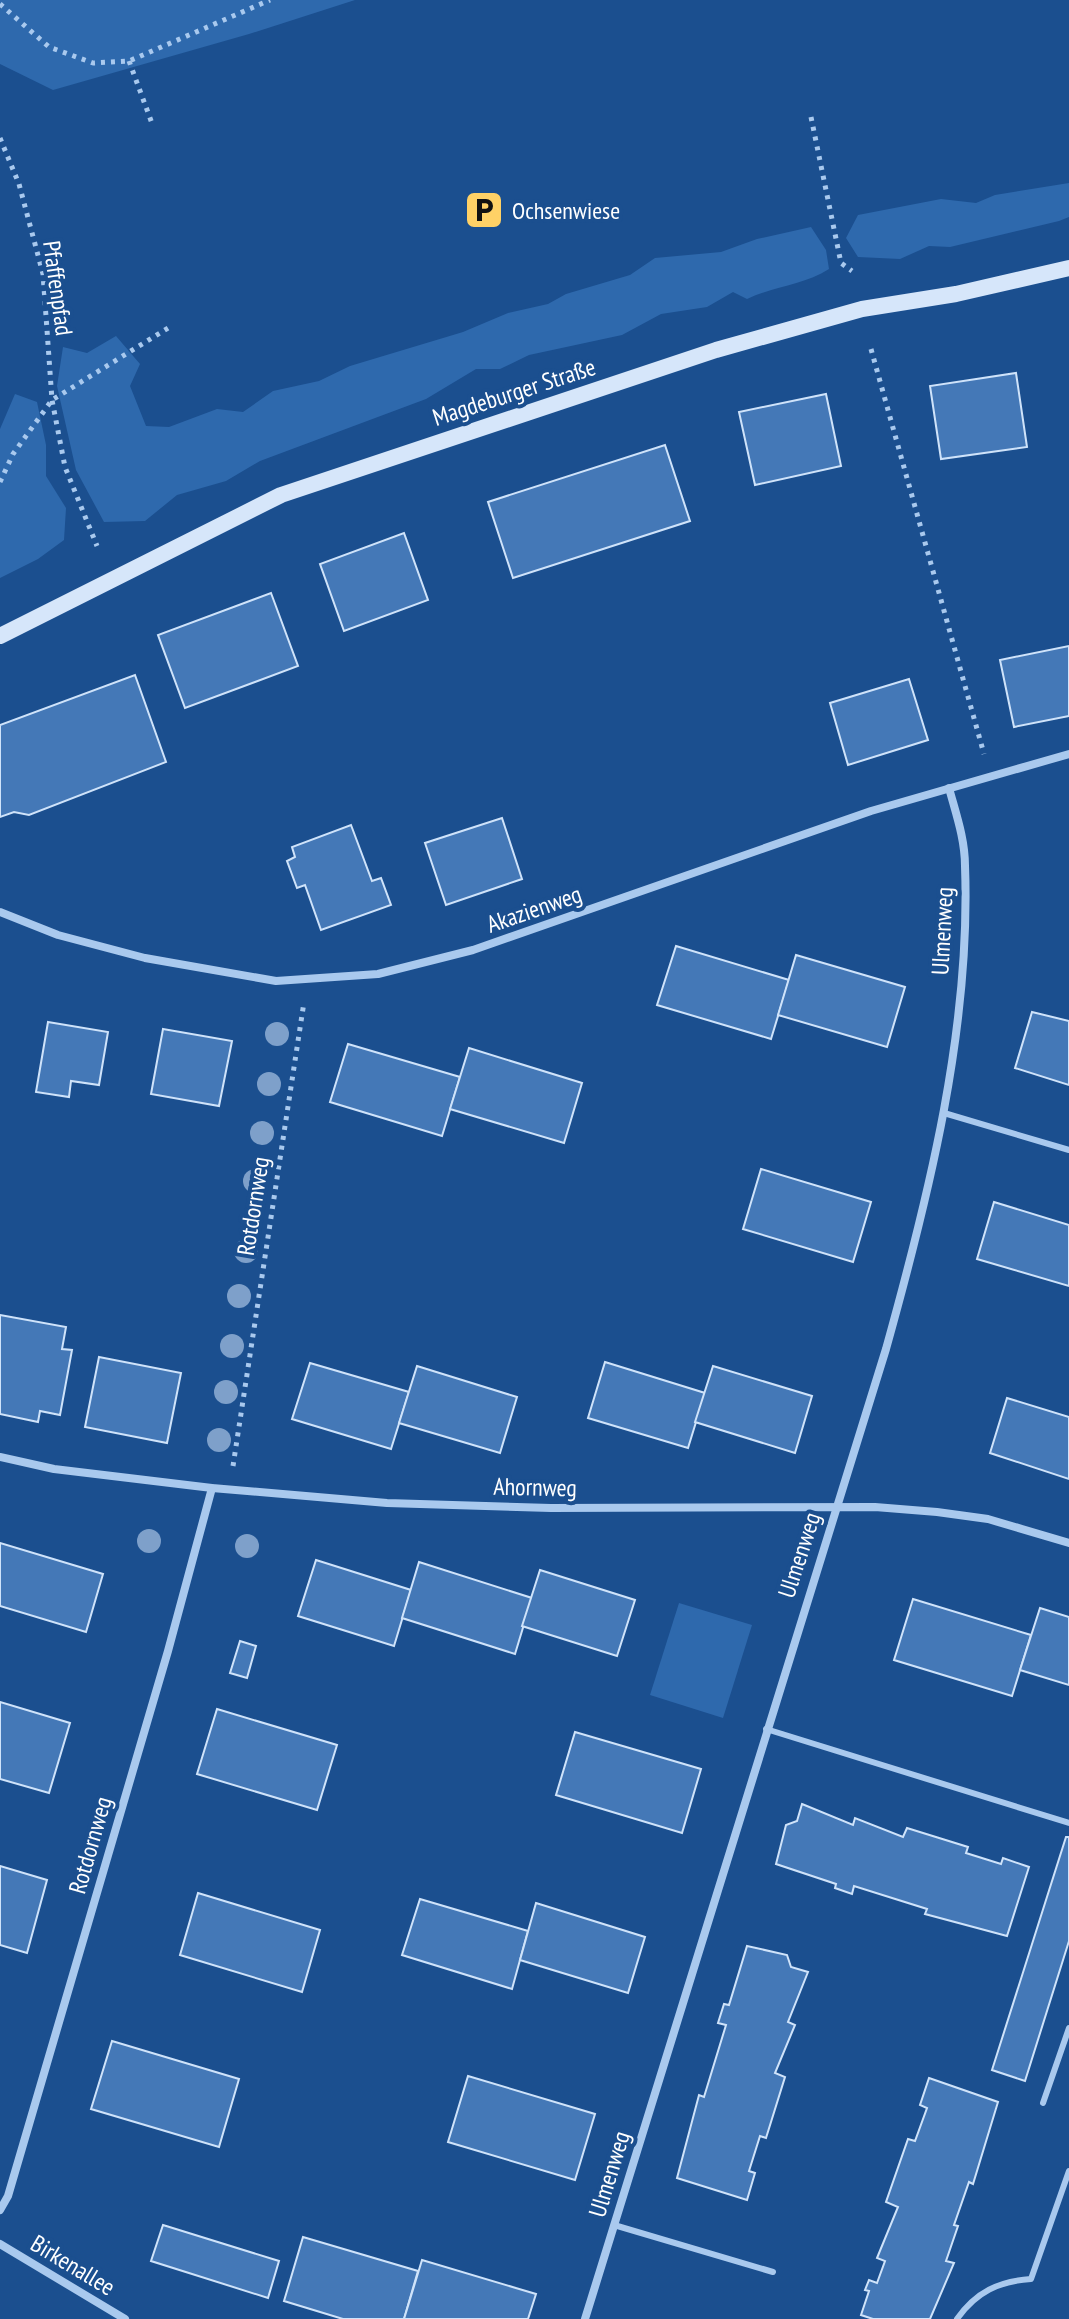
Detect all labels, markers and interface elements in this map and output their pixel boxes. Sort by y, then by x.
parking icon: Ochsenwiese [463,189,505,231]
place label: Ochsenwiese [512,195,620,226]
street label: Pfaffenpfad [36,239,80,337]
street label: Magdeburger Straße [429,351,599,433]
street label: Akazienweg [482,878,586,940]
street label: Ulmenweg [924,886,960,976]
street label: Rotdornweg [230,1154,276,1258]
street label: Ahornweg [493,1471,577,1503]
street label: Ulmenweg [771,1508,827,1602]
street label: Rotdornweg [61,1793,119,1897]
street label: Ulmenweg [581,2127,637,2221]
street label: Birkenallee [25,2228,121,2302]

